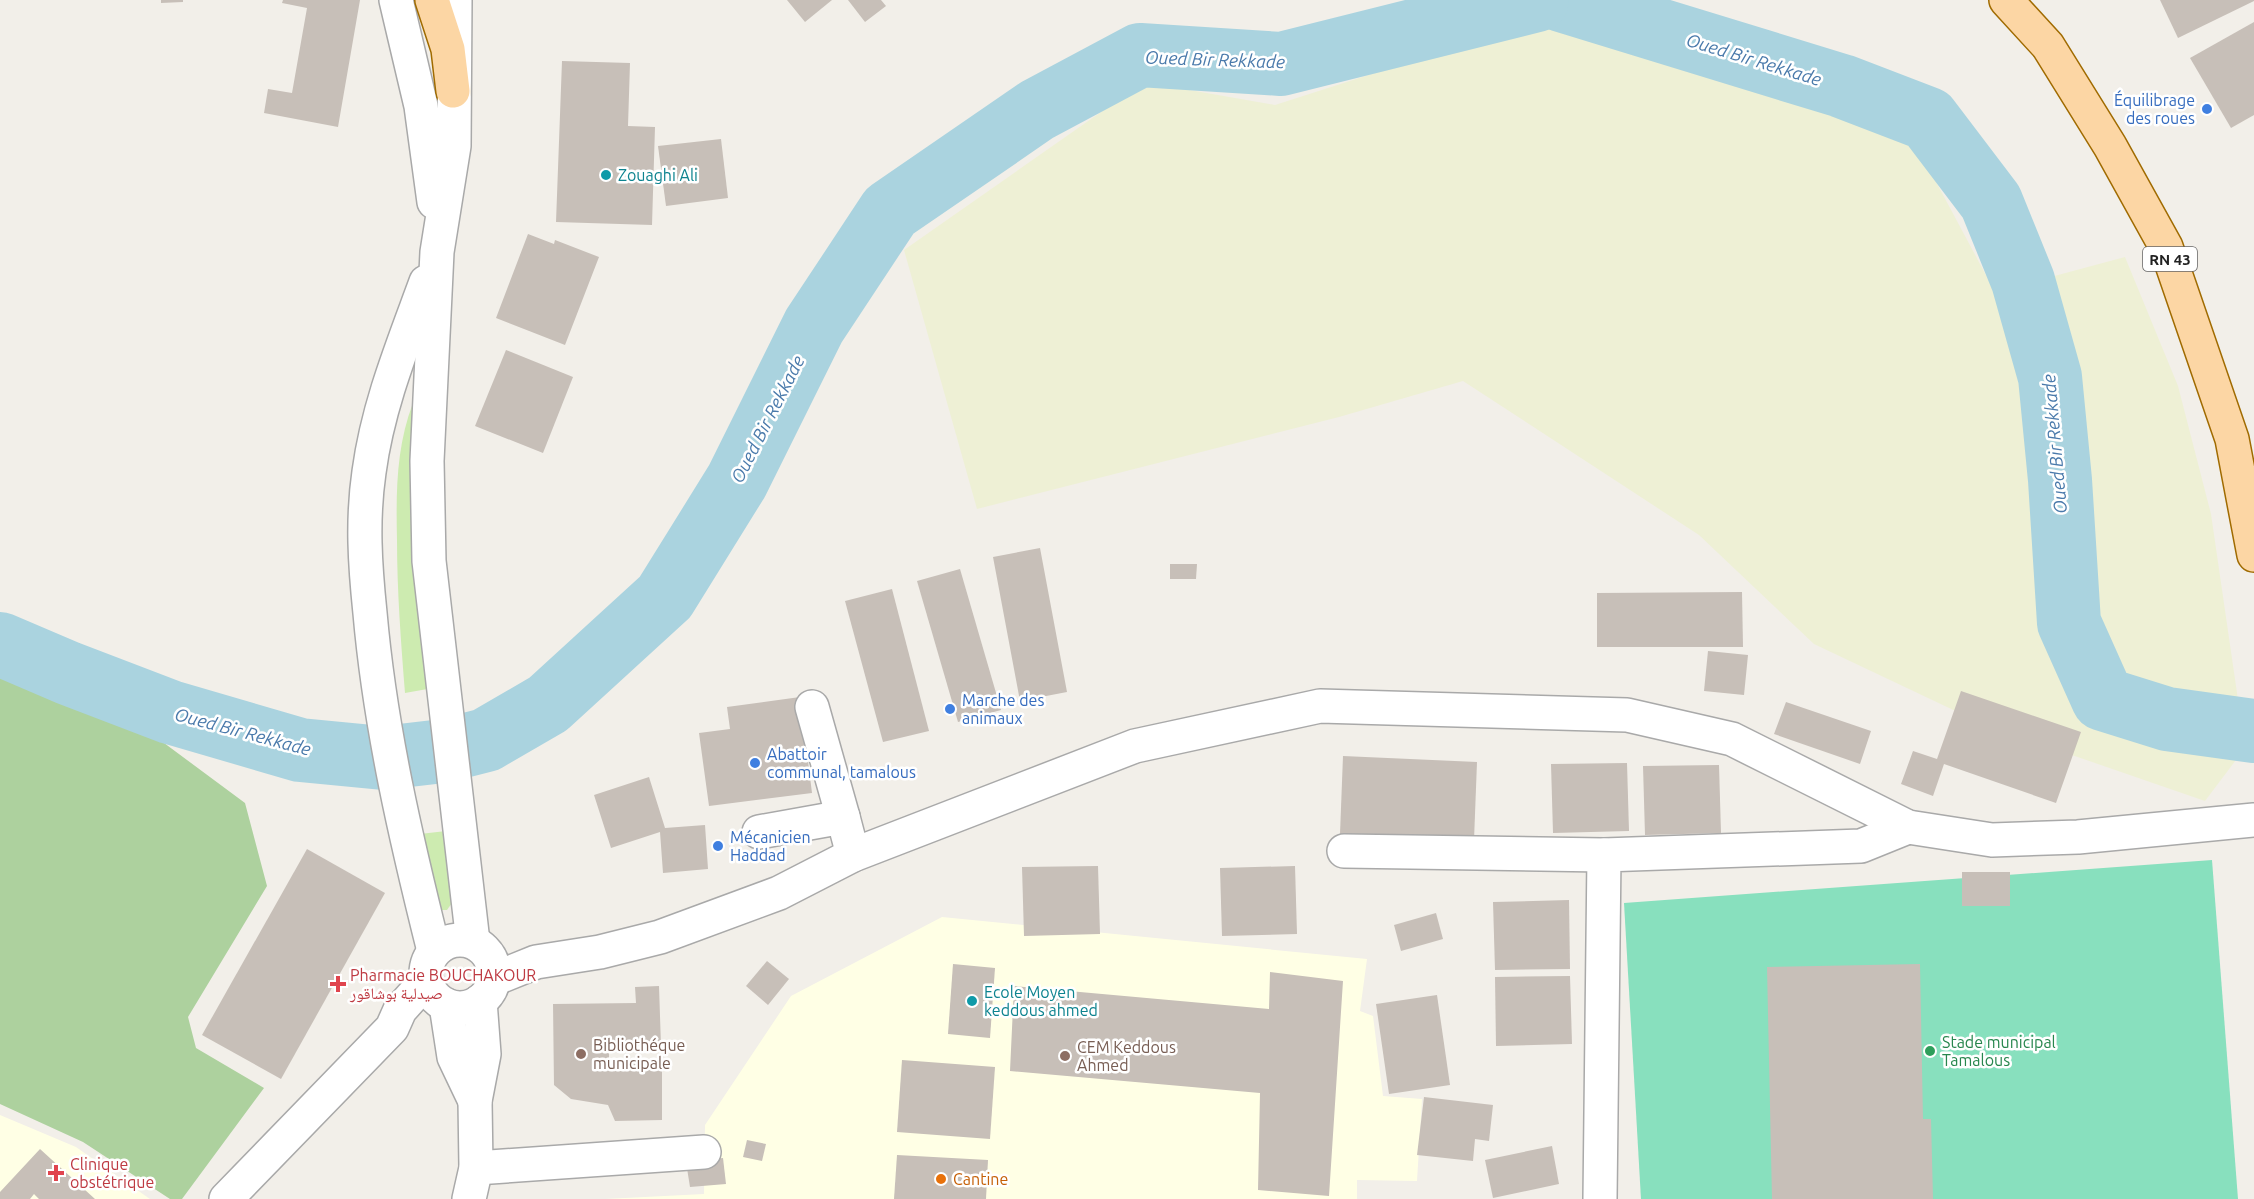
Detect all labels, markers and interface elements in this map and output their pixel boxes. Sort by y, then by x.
water label: Oued Bir Rekkade [1684,29,1824,89]
water label: Oued Bir Rekkade [1145,47,1285,71]
place label: Équilibrage des roues [2114,89,2195,127]
marker: Équilibrage des roues [2200,102,2214,116]
place label: Zouaghi Ali [618,166,698,184]
marker: Zouaghi Ali [599,168,613,182]
road number: RN 43 [2143,247,2197,271]
water label: Oued Bir Rekkade [726,352,808,486]
water label: Oued Bir Rekkade [2038,373,2070,515]
place label: Marche des animaux [962,691,1044,727]
marker: Marche des animaux [943,702,957,716]
water label: Oued Bir Rekkade [173,703,313,759]
place label: Abattoir communal, tamalous [767,745,916,781]
marker: Abattoir communal, tamalous [748,756,762,770]
place label: Mécanicien Haddad [730,828,811,864]
marker: Mécanicien Haddad [711,839,725,853]
place label: Pharmacie BOUCHAKOUR صيدلية بوشاقور [349,966,536,1003]
marker: Pharmacie BOUCHAKOUR صيدلية بوشاقور [331,977,345,991]
place label: Ecole Moyen keddous ahmed [984,983,1098,1019]
marker: Ecole Moyen keddous ahmed [965,994,979,1008]
place label: Stade municipal Tamalous [1942,1033,2056,1069]
place label: Bibliothéque municipale [593,1036,685,1072]
place label: CEM Keddous Ahmed [1077,1038,1176,1074]
marker: Stade municipal Tamalous [1923,1044,1937,1058]
marker: Bibliothéque municipale [574,1047,588,1061]
marker: CEM Keddous Ahmed [1058,1049,1072,1063]
place label: Clinique obstétrique [70,1155,154,1191]
marker: Clinique obstétrique [47,1164,65,1182]
place label: Cantine [953,1170,1008,1188]
marker: Cantine [934,1172,948,1186]

